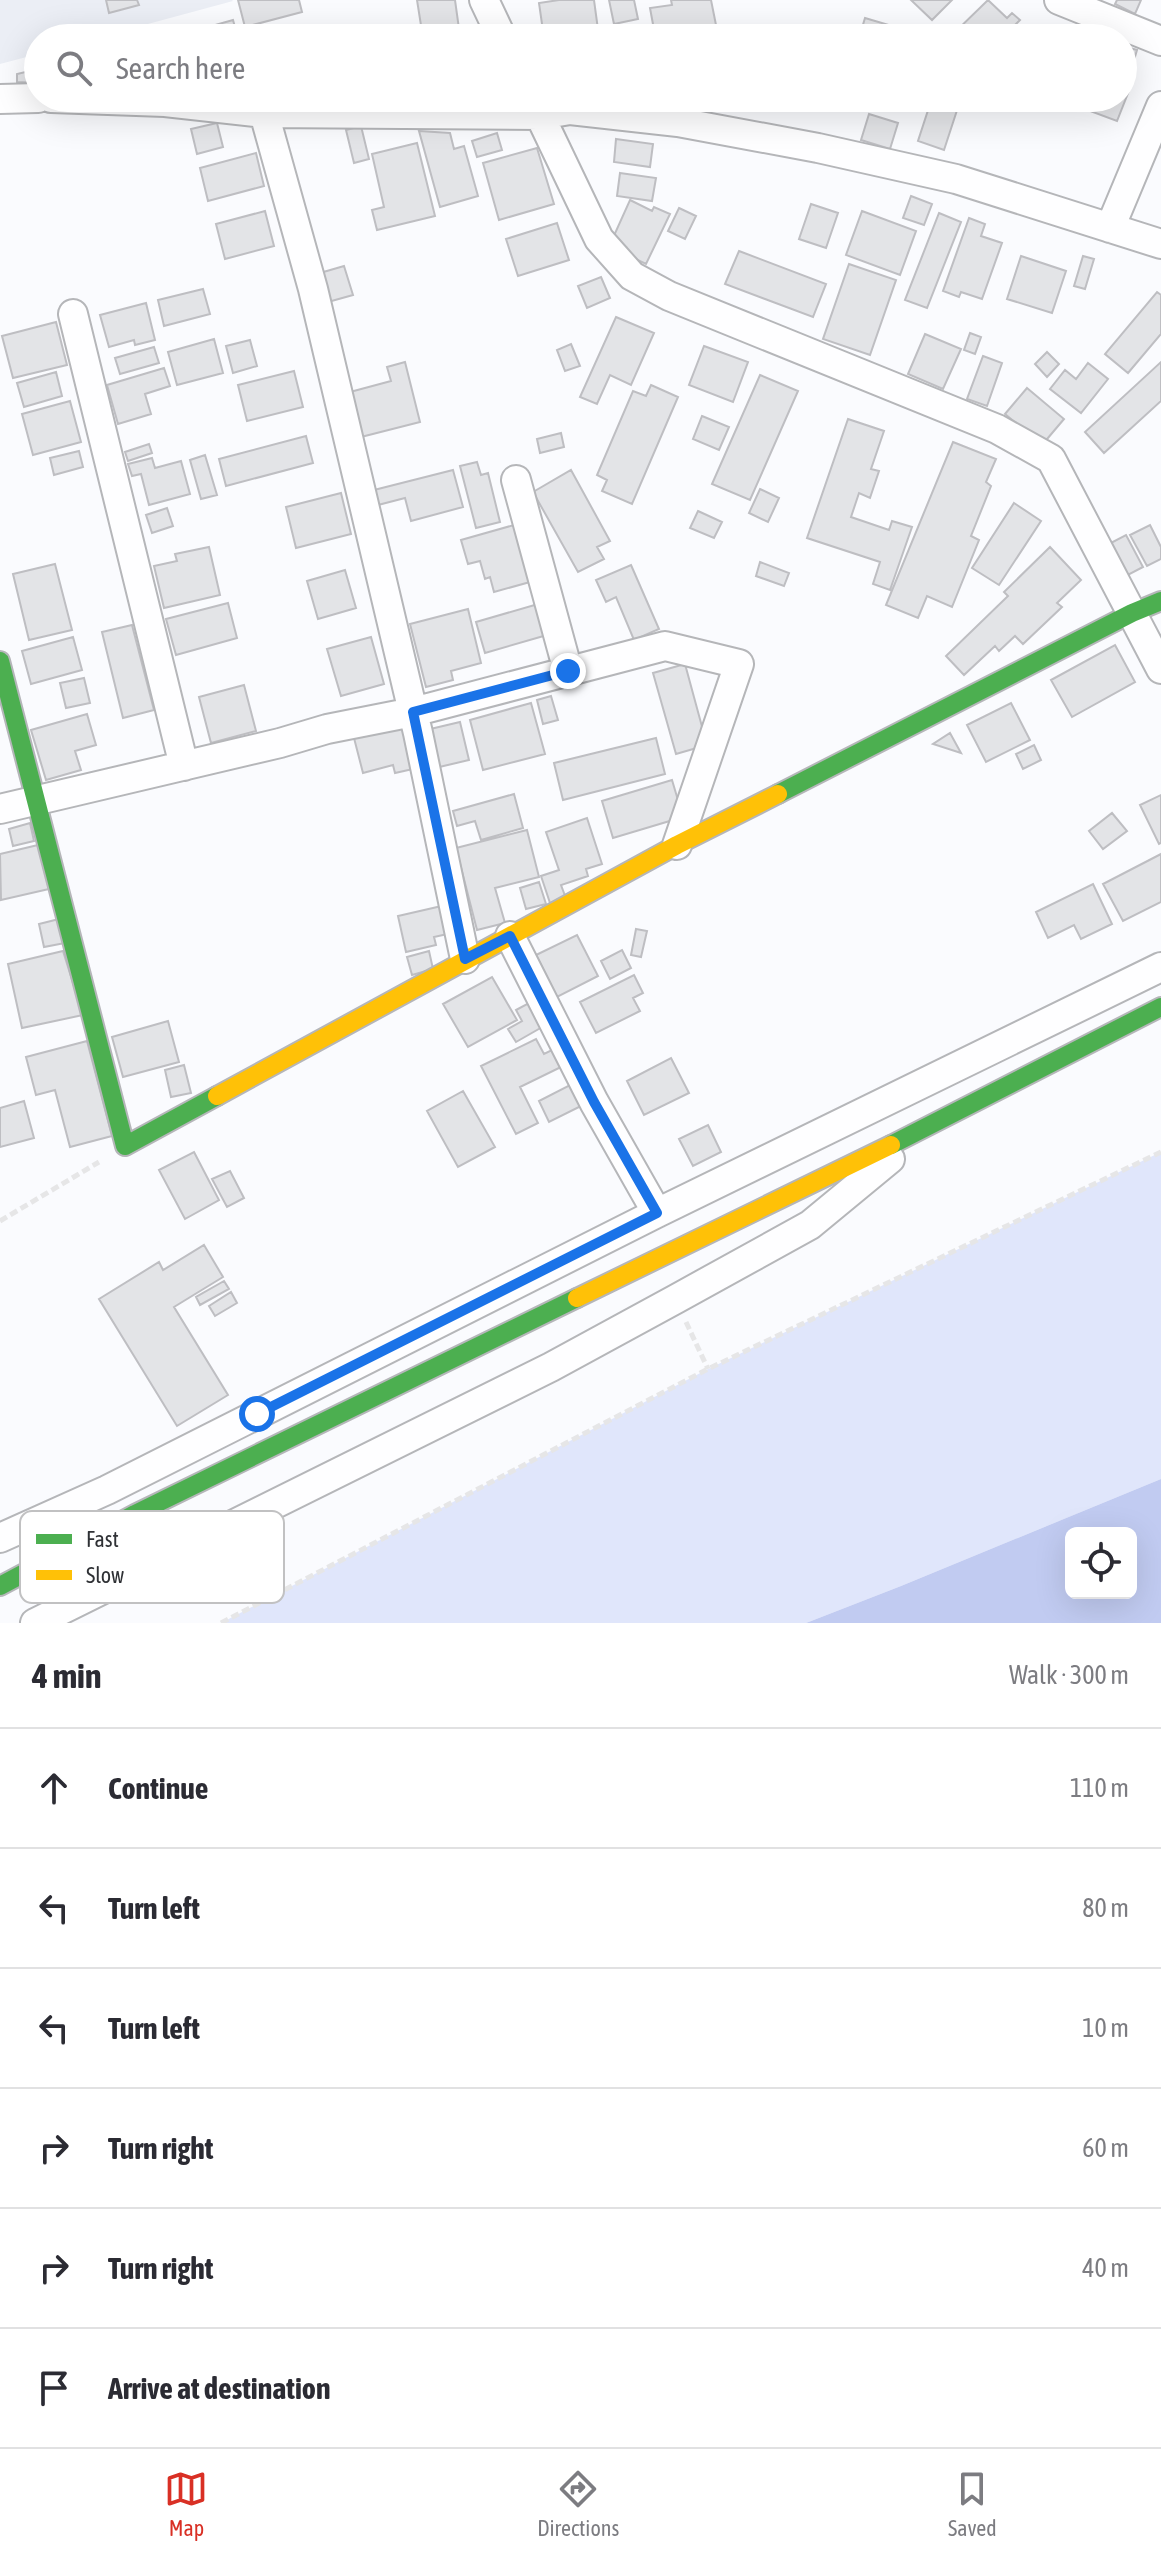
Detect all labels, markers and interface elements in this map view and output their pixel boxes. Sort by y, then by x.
search box [24,24,1137,112]
icon: search [52,46,96,90]
text: Search here [116,51,245,85]
route end [550,653,586,689]
route start [239,1396,275,1432]
legend [20,1511,284,1603]
text: Fast [86,1526,119,1552]
map controls [1065,1527,1137,1599]
button: locate [1065,1527,1137,1599]
text: Slow [86,1562,124,1588]
text: 4 min [32,1656,101,1695]
text: Walk · 300 m [1009,1660,1129,1690]
icon: ahead [32,1766,76,1810]
text: Continue [108,1771,208,1805]
text: 110 m [1070,1773,1129,1803]
icon: left [32,1886,76,1930]
text: Turn left [108,1891,200,1925]
text: 80 m [1082,1893,1129,1923]
icon: left [32,2006,76,2050]
text: Turn left [108,2011,200,2045]
text: 10 m [1082,2013,1129,2043]
icon: right [32,2126,76,2170]
text: Turn right [108,2131,214,2165]
text: 60 m [1082,2133,1129,2163]
icon: right [32,2246,76,2290]
text: Turn right [108,2251,214,2285]
text: 40 m [1082,2253,1129,2283]
icon: arrive [32,2366,76,2410]
text: Arrive at destination [108,2371,330,2405]
tab: Map [164,2467,208,2541]
tab: Directions [537,2467,619,2541]
tab: Saved [948,2467,997,2541]

